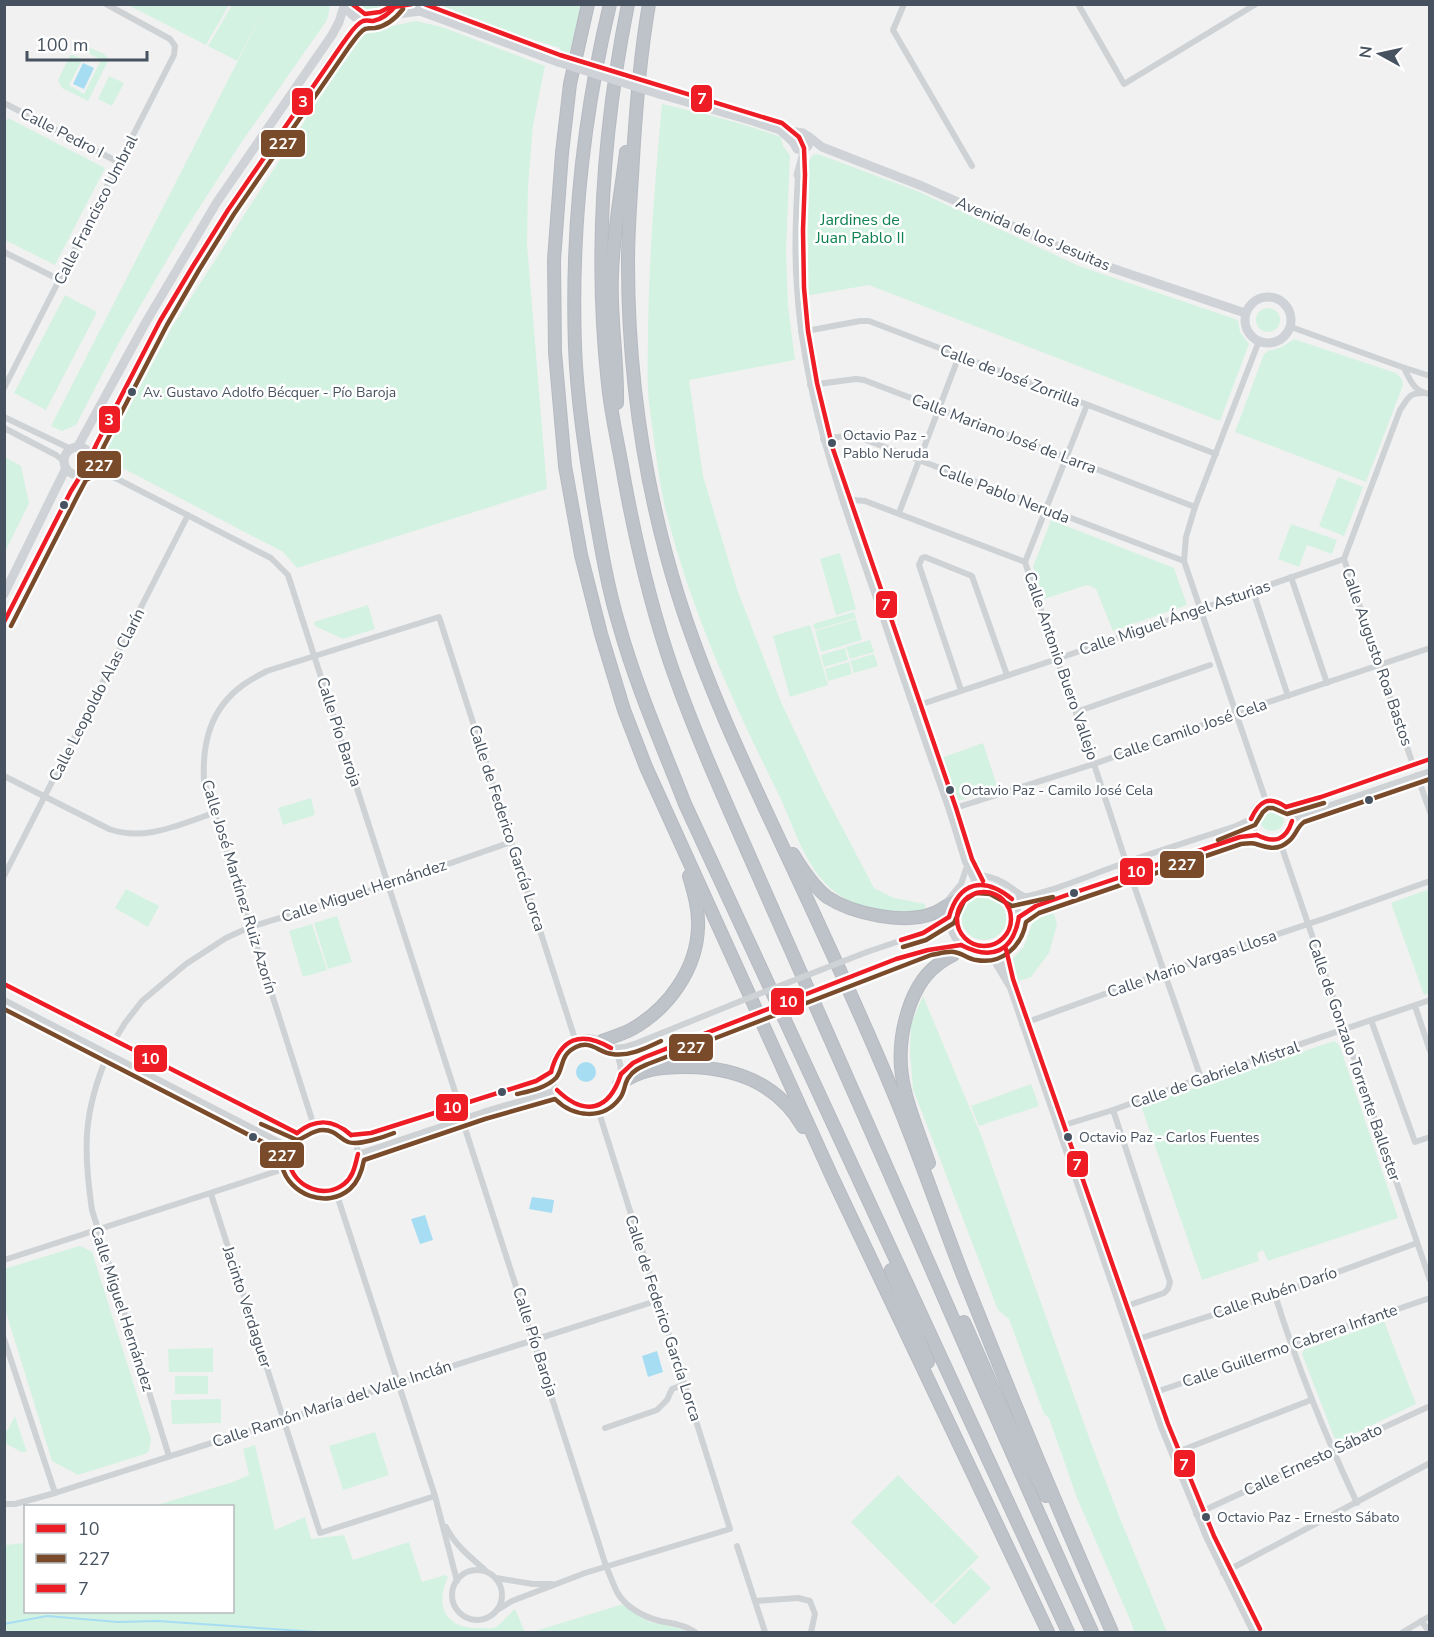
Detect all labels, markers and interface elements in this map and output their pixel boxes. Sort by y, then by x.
scale bar [27,24,147,62]
north arrow [1350,24,1410,84]
text: 100 m [36,33,88,57]
text: N [1354,45,1378,60]
line badge: 7 [690,84,713,113]
line badge: 3 [291,87,314,116]
text: 7 [697,88,707,110]
text: 3 [298,91,308,113]
street label: Calle Pedro I [16,102,108,164]
line badge: 227 [260,129,306,158]
street label: Calle Francisco Umbral [49,131,143,289]
text: 227 [269,133,297,155]
street label: Avenida de los Jesuitas [952,191,1114,277]
park label: Jardines de Juan Pablo II [814,209,905,249]
street label: Calle de José Zorrilla [937,339,1083,413]
place label: Av. Gustavo Adolfo Bécquer - Pío Baroja [143,383,396,402]
marker: Av. Gustavo Adolfo Bécquer - Pío Baroja [126,386,138,398]
street label: Calle Mariano José de Larra [908,389,1100,479]
line badge: 3 [98,405,121,434]
text: 3 [104,409,114,431]
place label: Octavio Paz - Pablo Neruda [843,426,929,463]
marker: Octavio Paz - Pablo Neruda [826,437,838,449]
line badge: 227 [76,450,122,479]
text: 227 [85,455,113,477]
street label: Calle Pablo Neruda [935,459,1073,529]
unlabelled marker [58,499,70,511]
street label: Calle Augusto Roa Bastos [1336,565,1418,749]
street label: Calle Antonio Buero Vallejo [1018,569,1104,763]
street label: Calle Miguel Ángel Asturias [1076,575,1274,661]
line badge: 7 [875,590,898,619]
text: 7 [881,594,891,616]
street label: Calle Leopoldo Alas Clarín [44,605,150,785]
street label: Calle Pío Baroja [311,674,367,790]
street label: Calle Camilo José Cela [1110,693,1270,767]
street label: Calle de Federico García Lorca [463,722,551,934]
street label: Calle José Martínez Ruiz Azorín [196,777,282,997]
place label: Octavio Paz - Camilo José Cela [961,781,1153,800]
marker: Octavio Paz - Camilo José Cela [944,784,956,796]
unlabelled marker [1363,794,1375,806]
line badge: 227 [1159,850,1205,879]
street label: Calle Miguel Hernández [279,854,449,928]
text: 227 [1168,854,1196,876]
line badge: 10 [1119,857,1154,886]
text: 10 [1126,861,1146,883]
unlabelled marker [1068,887,1080,899]
street label: Calle Mario Vargas Llosa [1104,925,1280,1003]
street label: Calle de Gonzalo Torrente Ballester [1302,936,1406,1184]
line badge: 10 [770,987,805,1016]
text: 10 [778,991,798,1013]
line badge: 227 [668,1033,714,1062]
street label: Calle de Gabriela Mistral [1128,1036,1303,1114]
text: 227 [677,1037,705,1059]
line badge: 10 [133,1044,168,1073]
text: 10 [140,1048,160,1070]
unlabelled marker [496,1086,508,1098]
line badge: 10 [435,1093,469,1122]
text: 10 [442,1097,462,1119]
place label: Octavio Paz - Carlos Fuentes [1079,1128,1260,1147]
unlabelled marker [247,1131,259,1143]
marker: Octavio Paz - Carlos Fuentes [1062,1131,1074,1143]
line badge: 227 [259,1141,305,1169]
text: 227 [268,1145,296,1167]
line badge: 7 [1066,1150,1089,1178]
text: 7 [1072,1154,1082,1176]
street label: Calle de Federico García Lorca [619,1212,707,1424]
street label: Calle Miguel Hernández [85,1224,159,1394]
street label: Jacinto Verdaguer [217,1242,277,1371]
street label: Calle Rubén Darío [1210,1261,1340,1325]
street label: Calle Pío Baroja [507,1284,563,1400]
street label: Calle Guillermo Cabrera Infante [1179,1299,1401,1393]
street label: Calle Ramón María del Valle Inclán [210,1355,454,1453]
street label: Calle Ernesto Sábato [1240,1418,1386,1502]
line badge: 7 [1173,1449,1196,1478]
text: 7 [1179,1454,1189,1476]
legend [24,1505,234,1613]
place label: Octavio Paz - Ernesto Sábato [1217,1508,1400,1527]
marker: Octavio Paz - Ernesto Sábato [1200,1511,1212,1523]
text: 10 [78,1517,100,1541]
text: 227 [78,1547,110,1571]
text: 7 [78,1577,89,1601]

